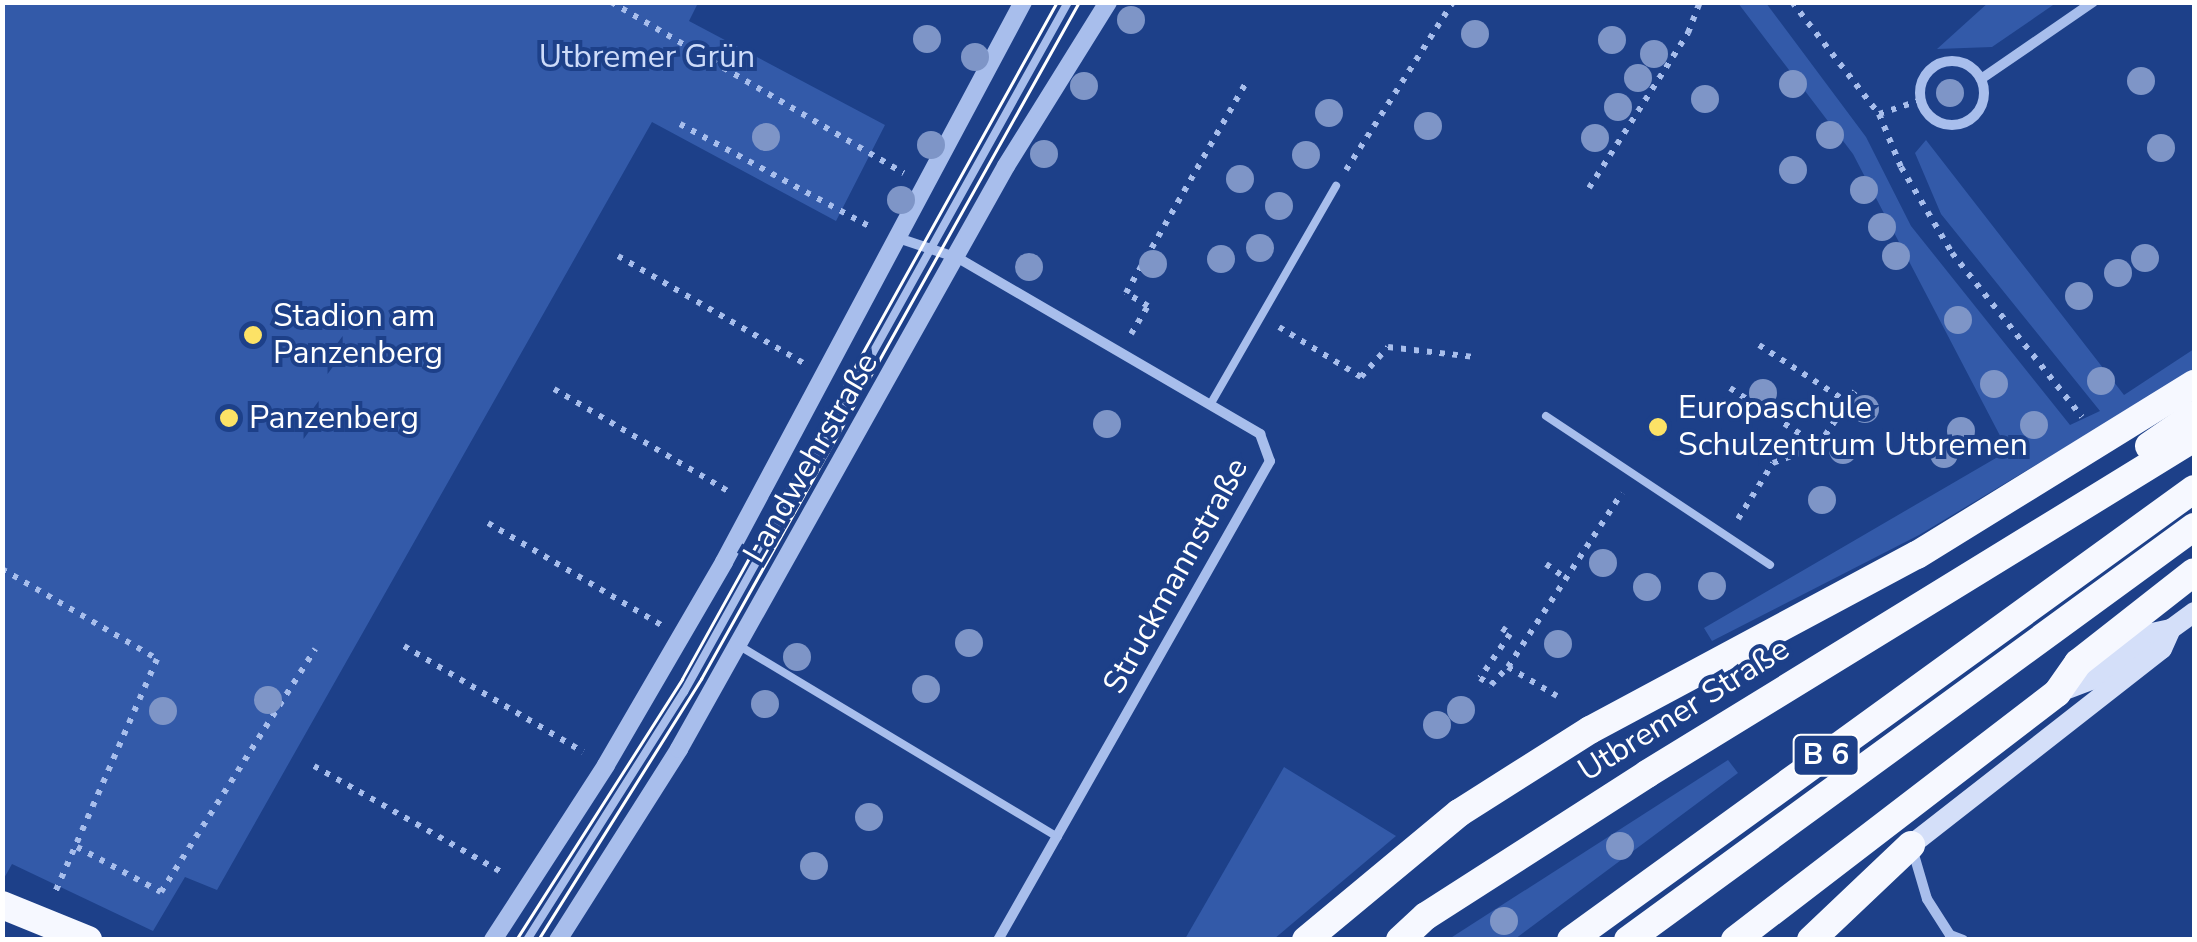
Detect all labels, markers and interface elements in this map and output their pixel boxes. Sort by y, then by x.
park label: Utbremer Grün [539,38,755,76]
place label: Stadion am Panzenberg [273,298,443,373]
marker: Stadion am Panzenberg [242,324,264,346]
street label: Landwehrstraße [735,346,887,570]
place label: Europaschule Schulzentrum Utbremen [1678,390,2028,465]
place label: Panzenberg [249,399,419,437]
marker: Panzenberg [218,407,240,429]
marker: Europaschule Schulzentrum Utbremen [1647,416,1669,438]
street label: Struckmannstraße [1095,452,1257,700]
street label: Utbremer Straße [1572,630,1796,790]
road number: B 6 [1791,730,1861,780]

